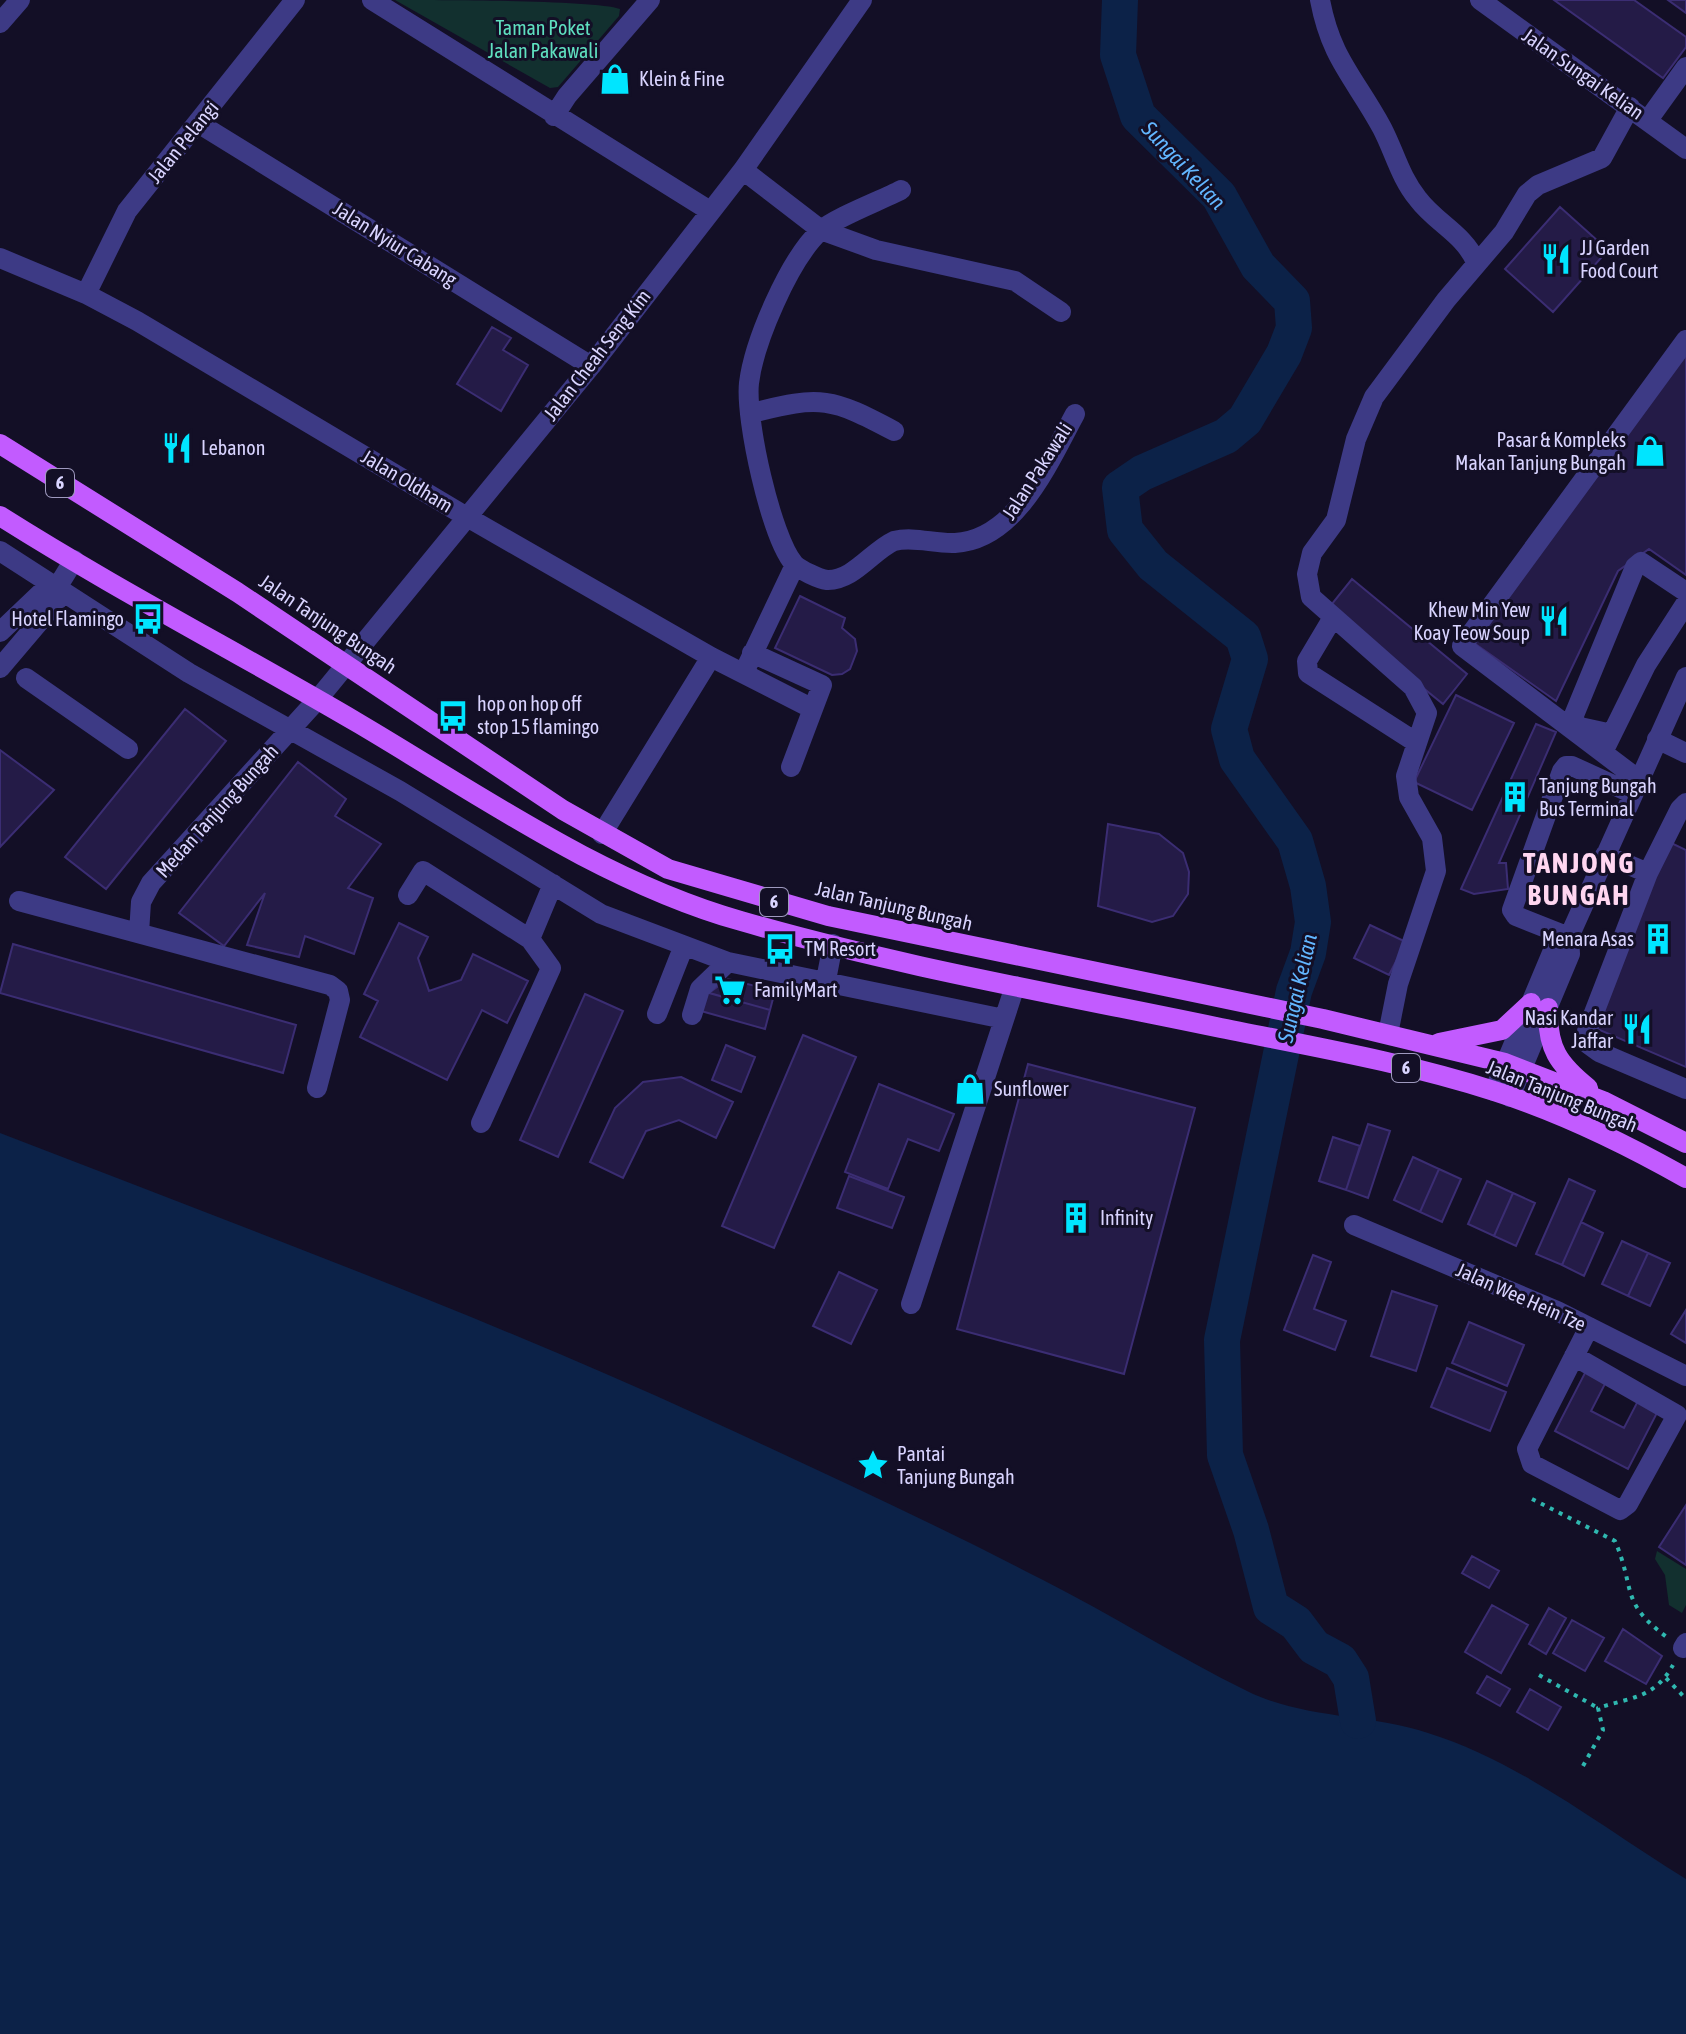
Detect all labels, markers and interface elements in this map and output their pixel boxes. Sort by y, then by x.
park label: Taman Poket Jalan Pakawali [488,16,598,62]
street label: Jalan Sungai Kelian [1518,23,1648,124]
shop icon: Klein & Fine [598,62,632,96]
place label: Klein & Fine [639,67,725,90]
street label: Jalan Pelangi [143,96,223,187]
water label: Sungai Kelian [1136,115,1232,215]
street label: Jalan Nyiur Cabang [329,196,462,291]
place label: JJ Garden Food Court [1580,236,1658,282]
restaurant icon: JJ Garden Food Court [1539,242,1573,276]
street label: Jalan Cheah Seng Kim [538,285,655,425]
street label: Jalan Pakawali [997,418,1076,523]
place label: Pasar & Kompleks Makan Tanjung Bungah [1455,428,1626,474]
restaurant icon: Lebanon [160,431,194,465]
shop icon: Pasar & Kompleks Makan Tanjung Bungah [1633,434,1667,468]
place label: Lebanon [201,436,265,459]
street label: Jalan Oldham [357,444,457,517]
road number: 6 [46,469,74,497]
street label: Jalan Tanjung Bungah [255,569,401,678]
place label: Khew Min Yew Koay Teow Soup [1414,598,1530,644]
bus stop icon: Hotel Flamingo [131,602,165,636]
restaurant icon: Khew Min Yew Koay Teow Soup [1537,604,1571,638]
place label: Hotel Flamingo [11,607,124,630]
place label: hop on hop off stop 15 flamingo [477,692,599,738]
bus stop icon: hop on hop off stop 15 flamingo [436,699,470,733]
street label: Medan Tanjung Bungah [151,739,282,882]
place label: Tanjung Bungah Bus Terminal [1539,774,1657,820]
building icon: Tanjung Bungah Bus Terminal [1498,780,1532,814]
district label: TANJONG BUNGAH [1523,847,1635,911]
street label: Jalan Tanjung Bungah [813,876,975,935]
road number: 6 [760,888,788,916]
building icon: Menara Asas [1641,922,1675,956]
place label: Menara Asas [1542,927,1634,950]
water label: Sungai Kelian [1272,931,1322,1046]
bus stop icon: TM Resort [763,932,797,966]
place label: TM Resort [804,937,876,960]
supermarket icon: FamilyMart [713,973,747,1007]
place label: FamilyMart [754,978,838,1001]
place label: Nasi Kandar Jaffar [1524,1006,1614,1052]
restaurant icon: Nasi Kandar Jaffar [1620,1012,1654,1046]
road number: 6 [1392,1054,1420,1082]
street label: Jalan Tanjung Bungah [1483,1055,1641,1136]
shop icon: Sunflower [953,1072,987,1106]
place label: Sunflower [994,1077,1069,1100]
building icon: Infinity [1059,1201,1093,1235]
place label: Infinity [1100,1206,1153,1229]
street label: Jalan Wee Hein Tze [1453,1258,1589,1335]
place label: Pantai Tanjung Bungah [897,1442,1015,1488]
place icon: Pantai Tanjung Bungah [856,1448,890,1482]

